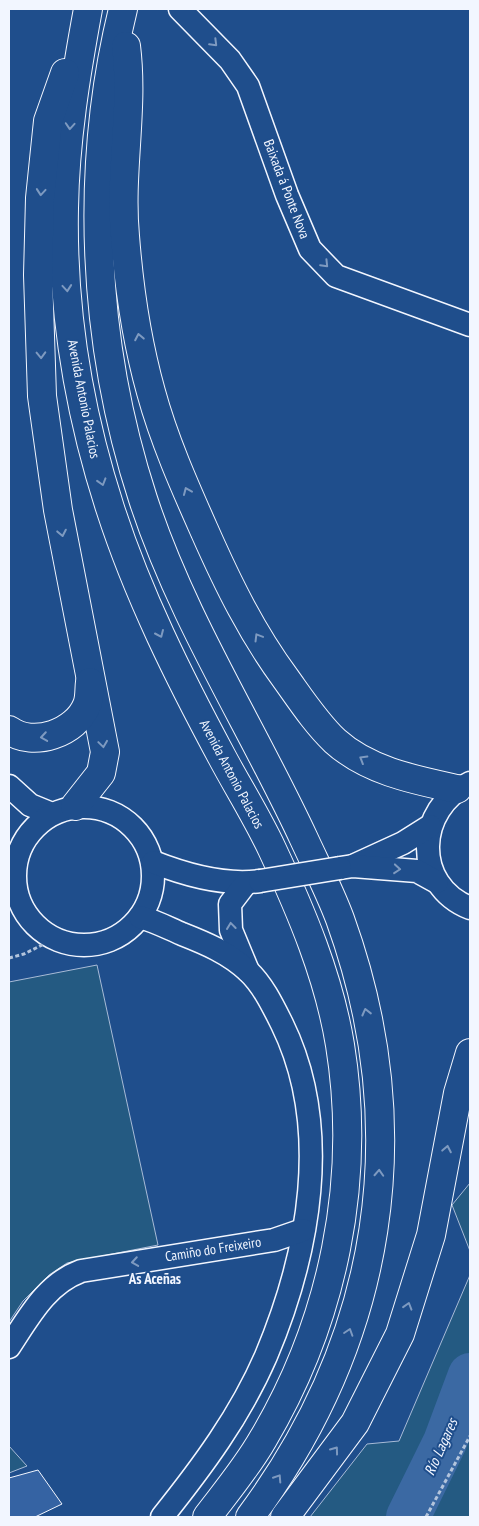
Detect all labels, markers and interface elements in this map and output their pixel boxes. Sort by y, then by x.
one-way arrow [208,38,217,47]
one-way arrow [64,122,75,130]
street label: Baixada á Ponte Nova [260,137,314,241]
one-way arrow [36,189,47,197]
one-way arrow [319,258,328,267]
one-way arrow [61,285,72,293]
one-way arrow [134,332,144,341]
street label: Avenida Antonio Palacios [64,338,104,460]
one-way arrow [36,351,46,359]
one-way arrow [97,477,107,486]
one-way arrow [182,488,192,496]
one-way arrow [57,529,67,538]
one-way arrow [154,629,165,638]
one-way arrow [254,634,264,643]
street label: Avenida Antonio Palacios [196,716,268,832]
one-way arrow [39,731,48,741]
one-way arrow [98,740,108,749]
one-way arrow [359,756,368,765]
one-way arrow [393,864,401,875]
one-way arrow [226,921,237,929]
one-way arrow [362,1008,372,1016]
one-way arrow [442,1144,452,1153]
one-way arrow [374,1169,385,1177]
street label: Camiño do Freixeiro [164,1233,262,1265]
one-way arrow [131,1256,139,1267]
district label: As Aceñas [128,1269,181,1288]
one-way arrow [403,1302,413,1311]
one-way arrow [343,1328,353,1337]
water label: Río Lagares [420,1414,462,1478]
one-way arrow [329,1446,338,1456]
one-way arrow [272,1474,282,1483]

